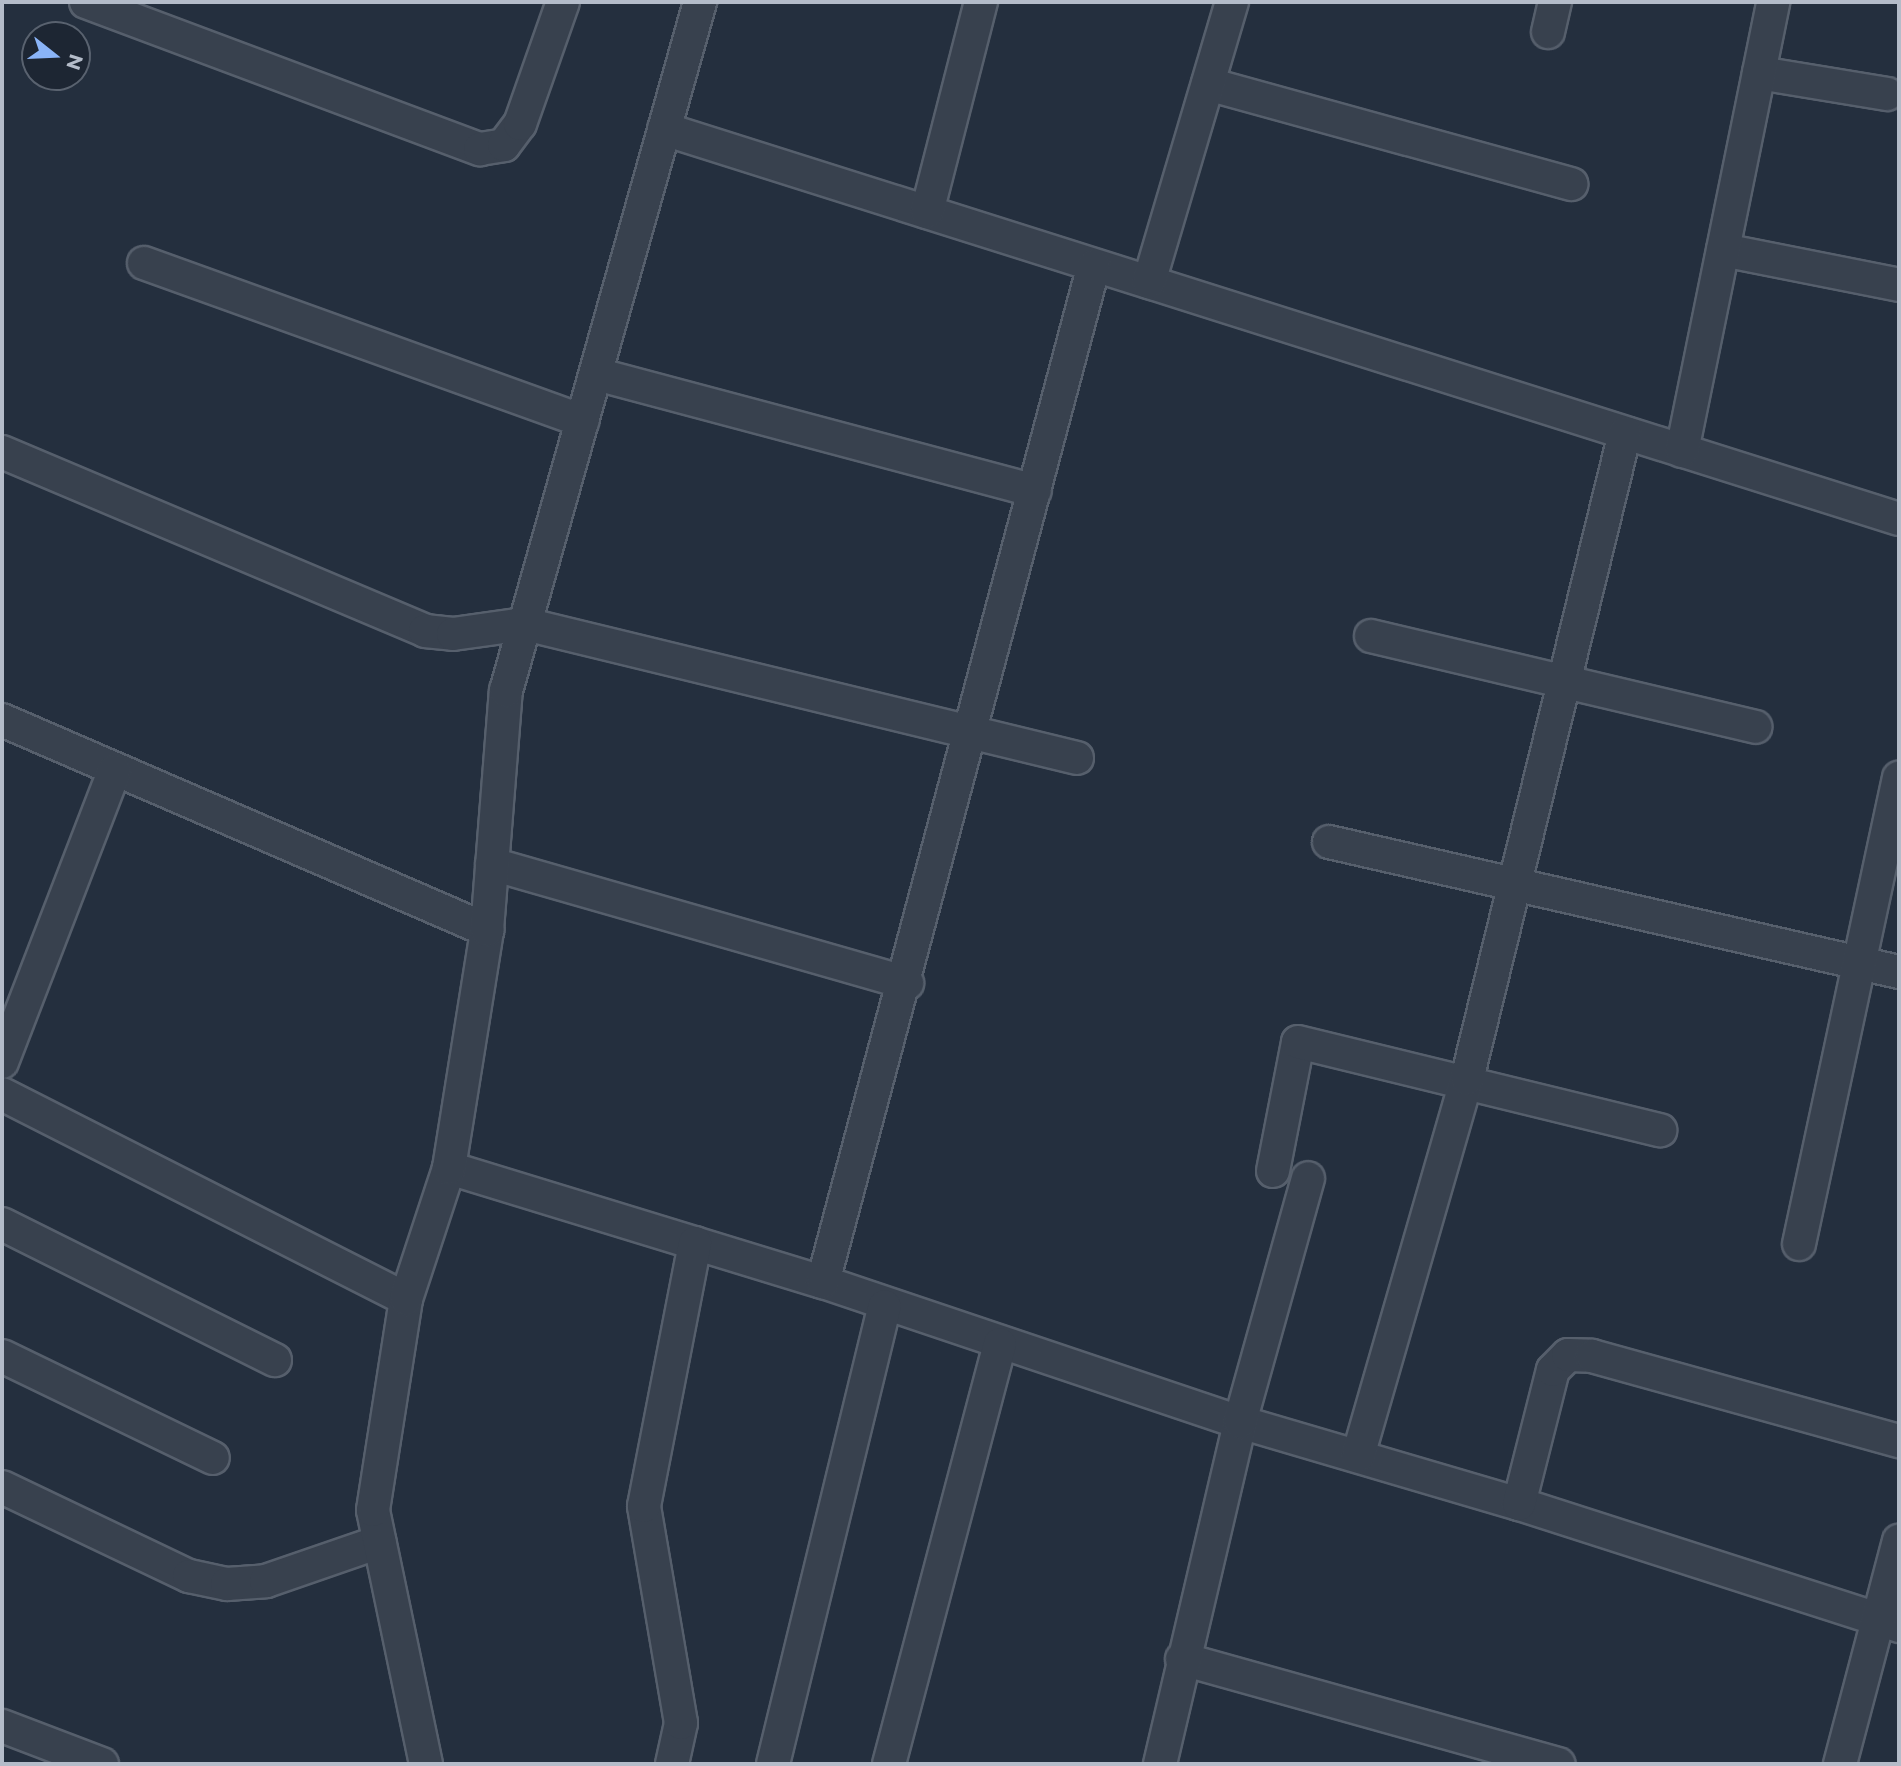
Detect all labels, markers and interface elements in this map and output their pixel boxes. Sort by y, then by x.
north arrow [21,21,91,91]
text: N [61,51,88,73]

